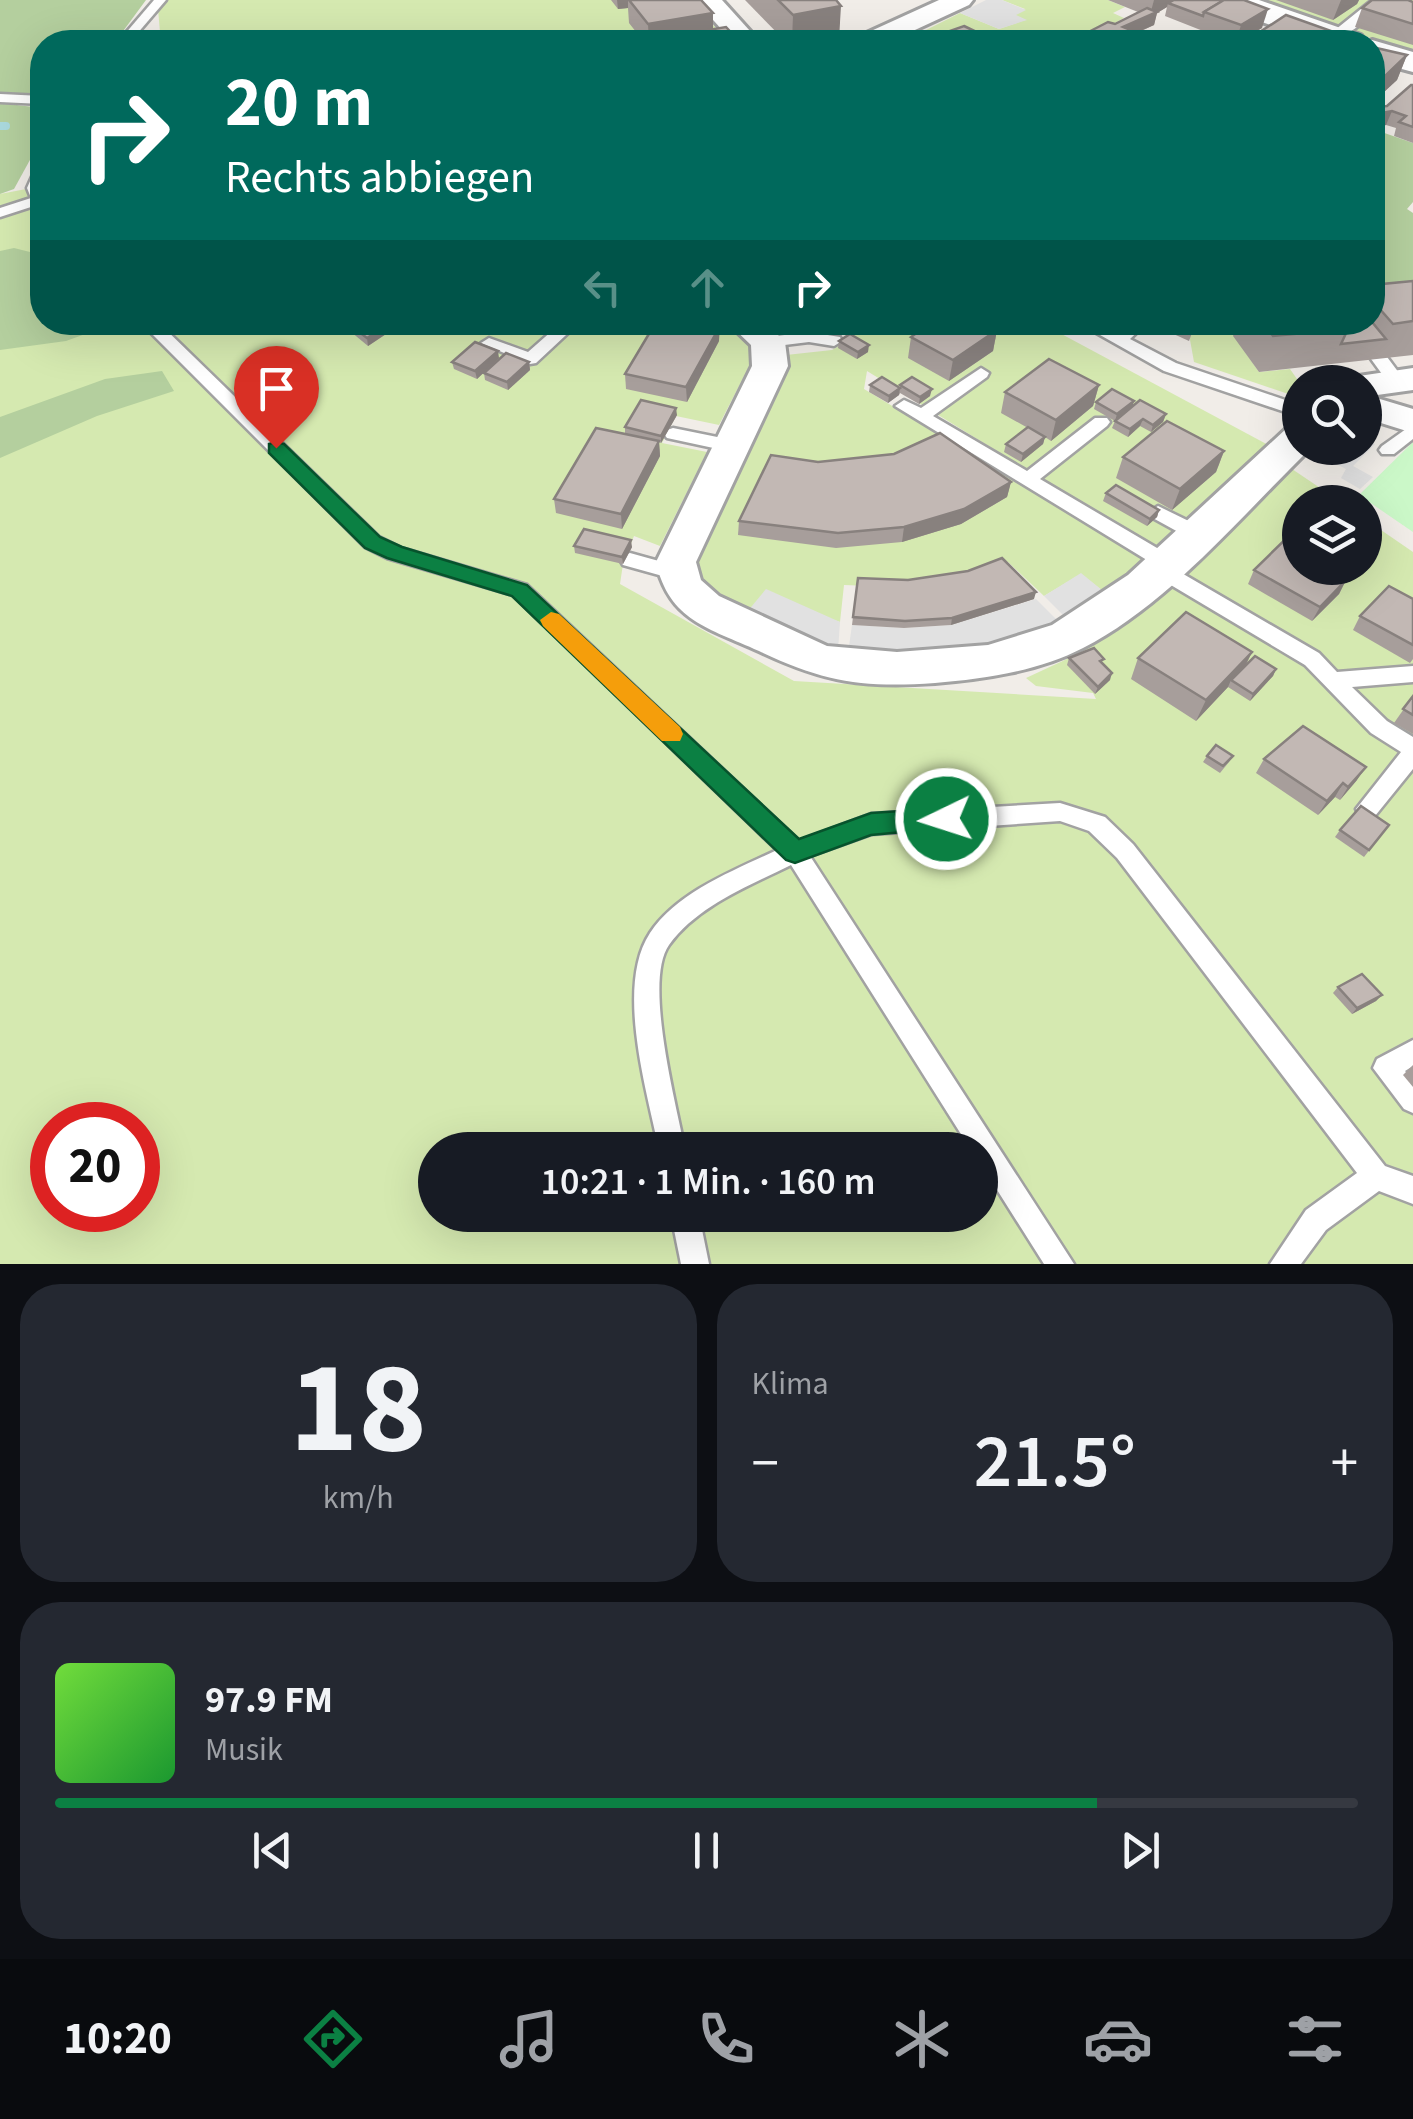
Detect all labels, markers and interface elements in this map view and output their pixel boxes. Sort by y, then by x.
text: 20 m [225,53,373,153]
icon: right [60,70,190,200]
text: Rechts abbiegen [225,146,534,210]
icon: left [575,260,630,315]
icon: ahead [680,260,735,315]
icon: right [785,260,840,315]
pin [234,346,319,449]
icon: arrive [249,361,304,416]
map controls [1282,365,1382,585]
button: search [1282,365,1382,465]
button: layers [1282,485,1382,585]
position arrow [894,767,998,871]
speed limit sign: 20 [30,1102,160,1232]
text: 10:21 · 1 Min. · 160 m [541,1155,875,1209]
text: 18 [290,1317,427,1502]
text: Klima [752,1361,829,1407]
text: 21.5° [974,1409,1136,1516]
text: − [752,1425,779,1503]
text: + [1331,1425,1358,1503]
text: km/h [323,1475,394,1521]
text: 97.9 FM [205,1673,333,1727]
text: Musik [205,1727,283,1773]
icon: previous [245,1823,300,1878]
icon: pause [679,1823,734,1878]
icon: next [1113,1823,1168,1878]
icon: directions [298,2004,368,2074]
icon: music [494,2004,564,2074]
icon: phone [691,2004,761,2074]
icon: climate [887,2004,957,2074]
icon: car [1083,2004,1153,2074]
icon: filters [1280,2004,1350,2074]
text: 10:20 [63,2007,172,2071]

